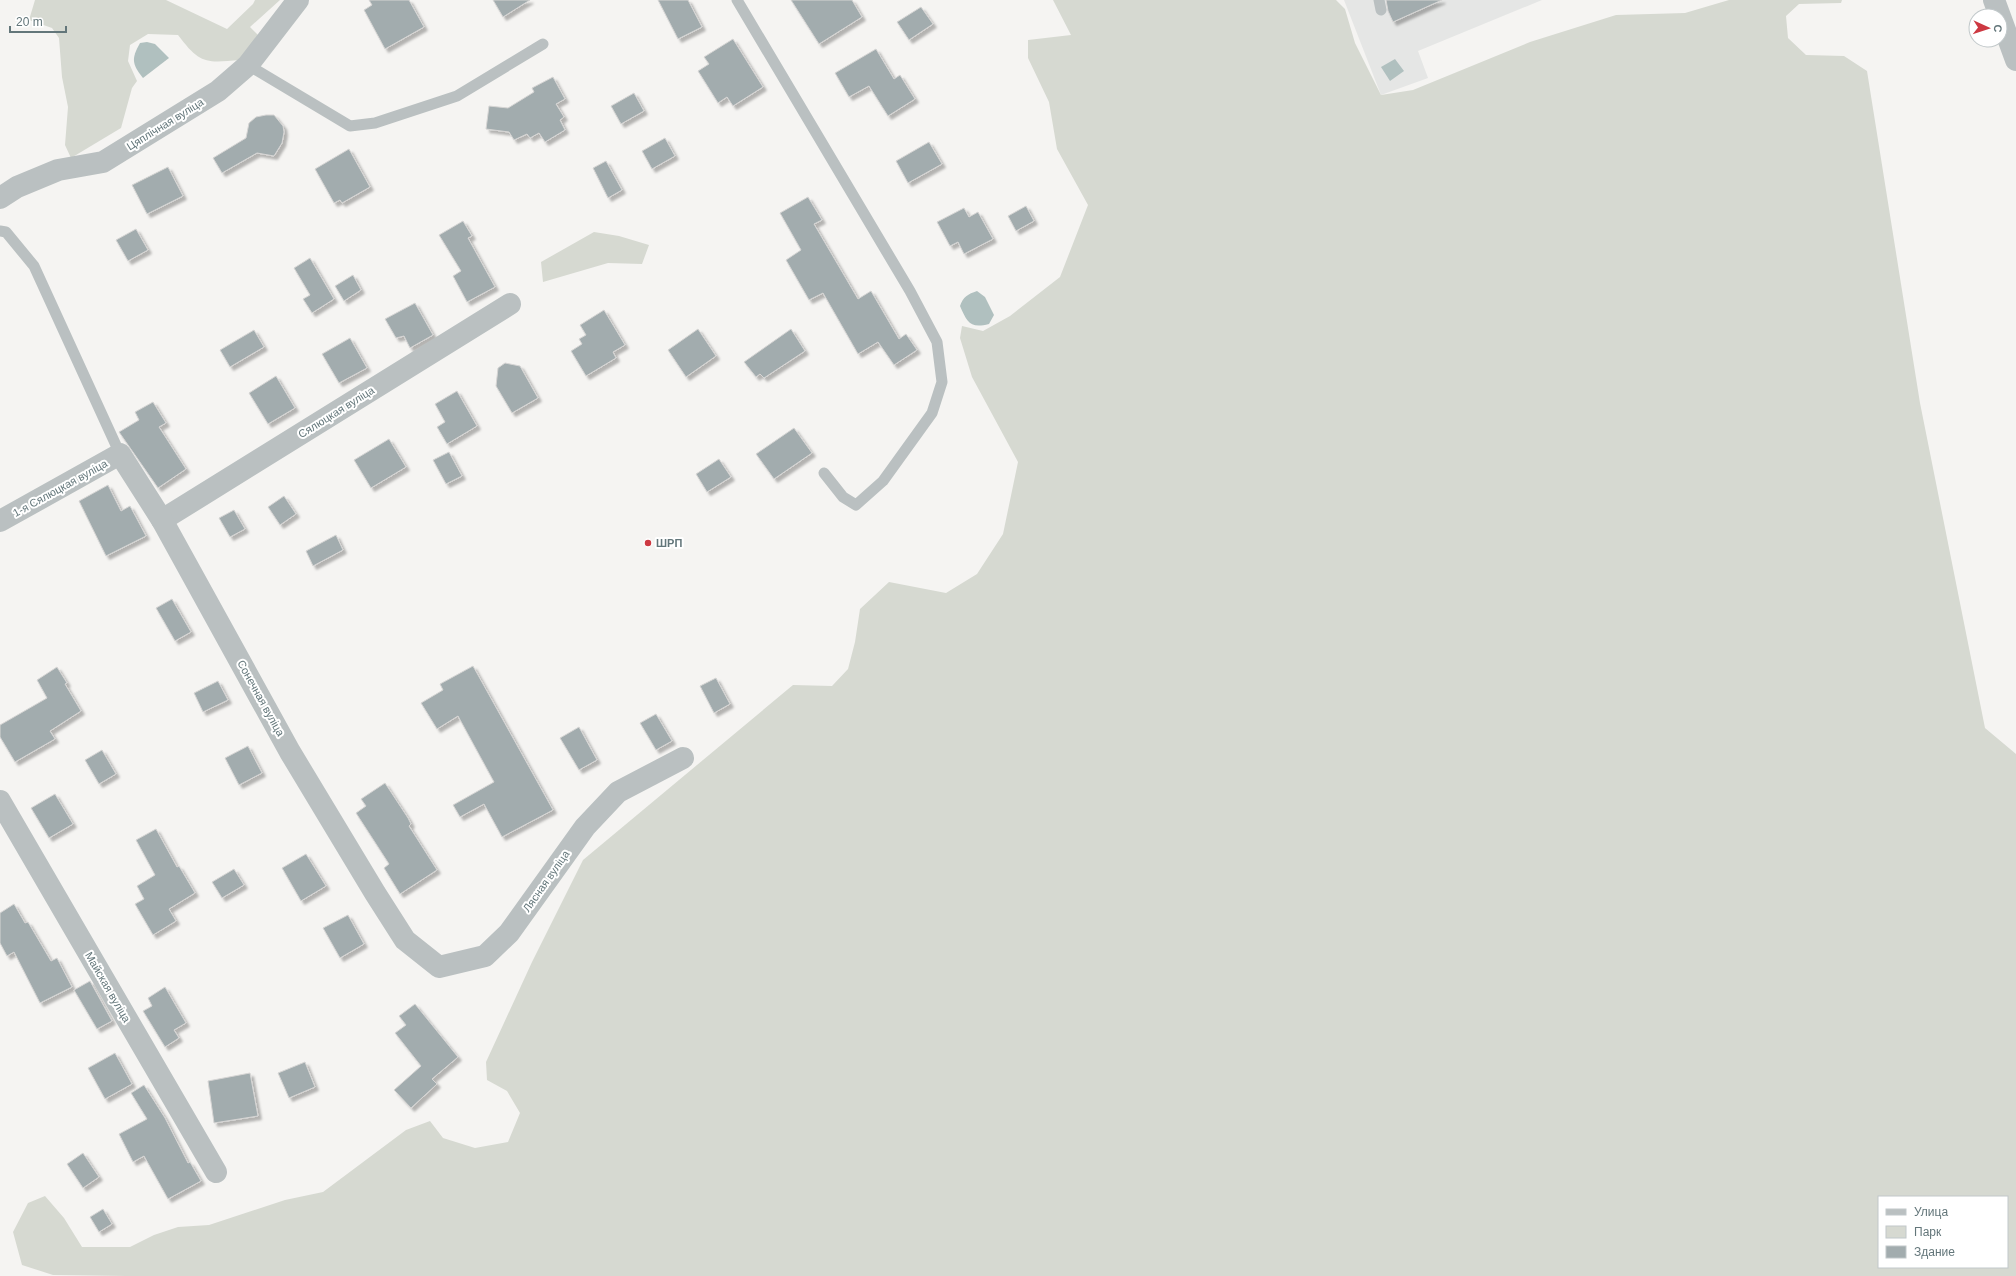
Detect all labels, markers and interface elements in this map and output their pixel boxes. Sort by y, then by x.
scale bar [10,8,66,34]
north arrow [1968,8,2008,48]
text: 20 m [16,15,43,29]
text: С [1992,24,2004,33]
street label: Цяплічная вуліца [125,95,206,152]
street label: Сялюцкая вуліца [296,383,377,440]
street label: 1-я Сялюцкая вуліца [11,457,110,519]
place label: ШРП [656,537,682,549]
marker: ШРП [643,538,653,548]
street label: Сонечная вуліца [235,658,287,739]
street label: Лясная вуліца [520,847,572,914]
street label: Майская вуліца [83,950,133,1025]
legend [1878,1196,2008,1268]
text: Улица [1914,1205,1948,1219]
text: Парк [1914,1225,1942,1239]
text: Здание [1914,1245,1955,1259]

